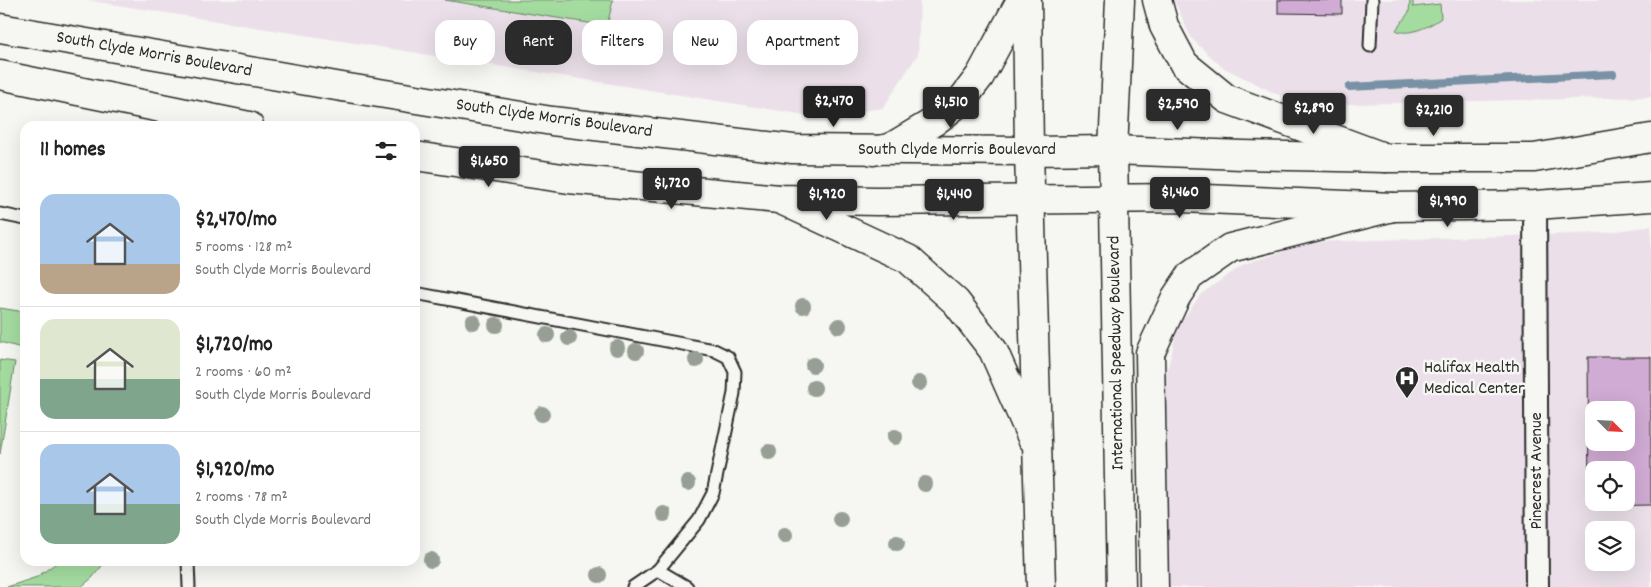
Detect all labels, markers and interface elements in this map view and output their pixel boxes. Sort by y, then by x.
chip: Buy [435,20,495,65]
chip: Rent [505,20,572,65]
chip: Filters [582,20,663,65]
chip: New [673,20,737,65]
chip: Apartment [747,20,858,65]
street label: South Clyde Morris Boulevard [54,25,254,85]
pin: $2,470 [793,86,875,128]
pin: $1,510 [910,86,992,129]
pin: $2,590 [1137,88,1219,131]
text: $2,470 [814,90,854,113]
text: $1,510 [934,91,968,114]
pin: $2,890 [1273,92,1355,135]
street label: South Clyde Morris Boulevard [454,93,654,145]
text: $2,590 [1157,93,1199,116]
pin: $2,210 [1393,94,1475,137]
text: $2,890 [1294,97,1334,120]
text: $2,210 [1415,99,1453,122]
text: 11 homes [40,136,105,166]
icon: filters [372,137,400,165]
street label: South Clyde Morris Boulevard [858,138,1056,163]
pin: $1,650 [448,146,530,188]
text: $1,650 [470,150,508,173]
pin: $1,720 [631,168,713,210]
text: $1,720 [654,172,690,195]
pin: $1,460 [1139,176,1221,219]
pin: $1,920 [786,178,868,221]
pin: $1,440 [913,178,995,221]
text: $1,460 [1161,181,1199,204]
text: $1,920 [808,183,846,206]
text: $1,440 [936,183,972,206]
pin: $1,990 [1407,186,1489,228]
text: $1,990 [1429,190,1467,213]
text: $2,470/mo [195,206,277,236]
icon: home [80,214,140,274]
text: 5 rooms · 128 m² [195,236,292,259]
street label: International Speedway Boulevard [1102,236,1132,470]
text: South Clyde Morris Boulevard [195,259,371,282]
text: $1,720/mo [195,331,273,361]
icon: home [80,339,140,399]
place label: Halifax Health Medical Center [1424,356,1525,402]
text: 2 rooms · 60 m² [195,361,292,384]
hospital icon: Halifax Health Medical Center [1394,365,1420,399]
text: South Clyde Morris Boulevard [195,384,371,407]
north arrow [1585,401,1635,451]
map controls [1585,401,1635,571]
street label: Pinecrest Avenue [1525,412,1550,530]
text: $1,920/mo [195,456,274,486]
button: locate [1585,461,1635,511]
icon: home [80,464,140,524]
text: 2 rooms · 78 m² [195,486,288,509]
text: South Clyde Morris Boulevard [195,509,371,532]
button: layers [1585,521,1635,571]

